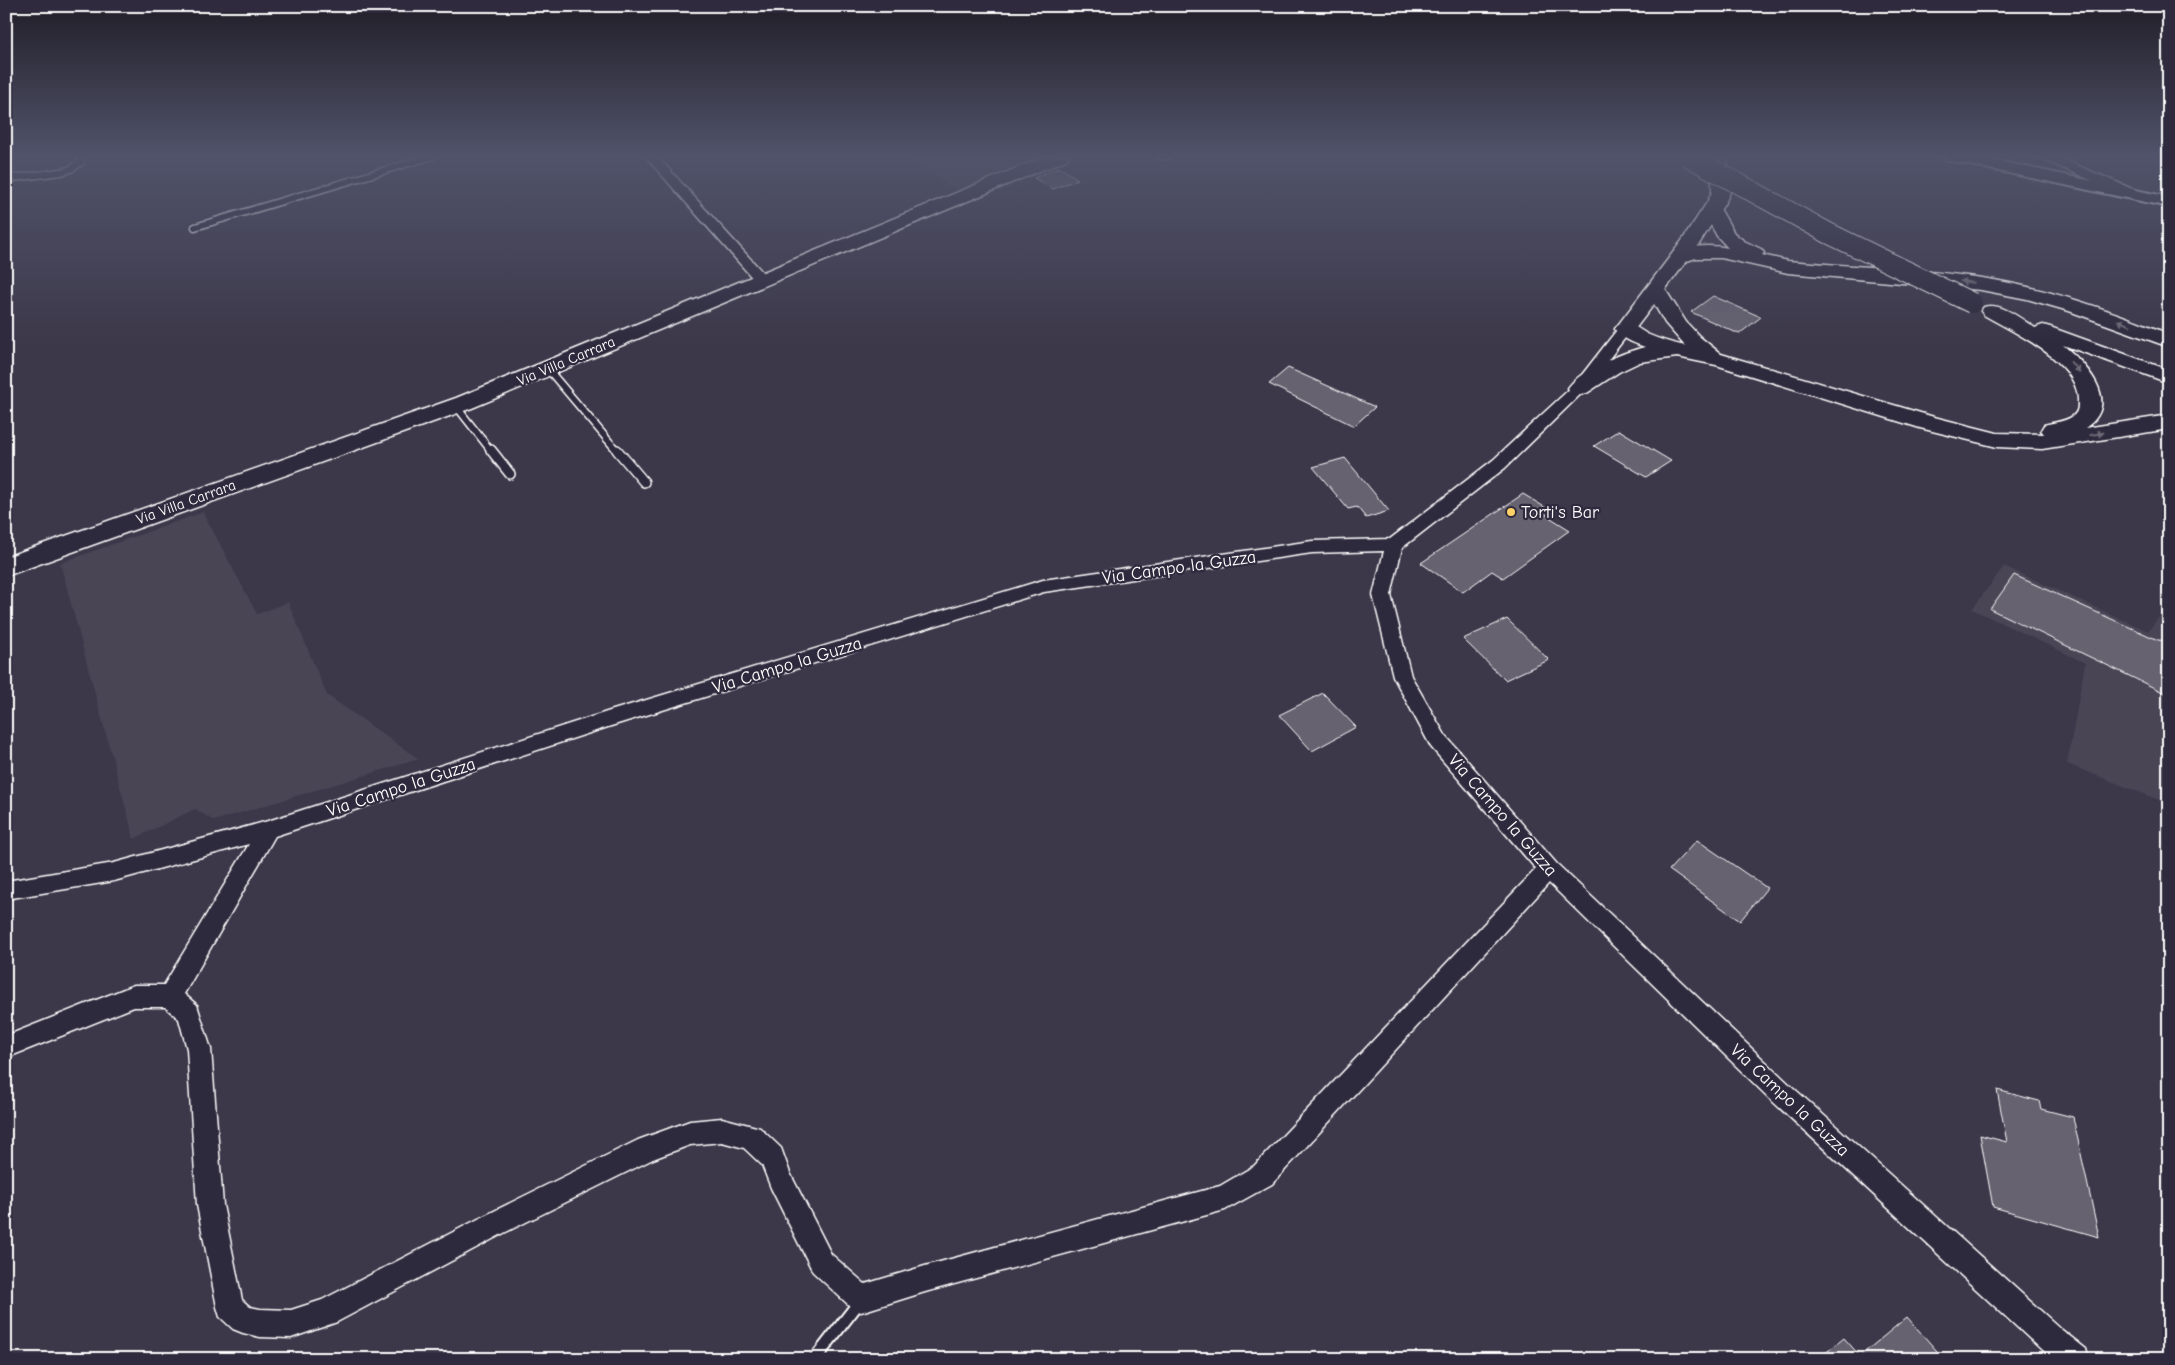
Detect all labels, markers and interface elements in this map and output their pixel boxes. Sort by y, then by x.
one-way arrow [1958,278,1974,286]
one-way arrow [2116,319,2131,326]
street label: Via Villa Carrara [514,332,618,390]
one-way arrow [2069,361,2080,374]
one-way arrow [2089,430,2105,438]
street label: Via Villa Carrara [134,476,238,528]
place label: Torti's Bar [1521,502,1600,523]
marker: Torti's Bar [1505,506,1517,518]
street label: Via Campo la Guzza [1101,546,1257,589]
street label: Via Campo la Guzza [710,633,864,698]
street label: Via Campo la Guzza [1444,750,1561,881]
street label: Via Campo la Guzza [324,754,478,821]
street label: Via Campo la Guzza [1726,1040,1854,1161]

